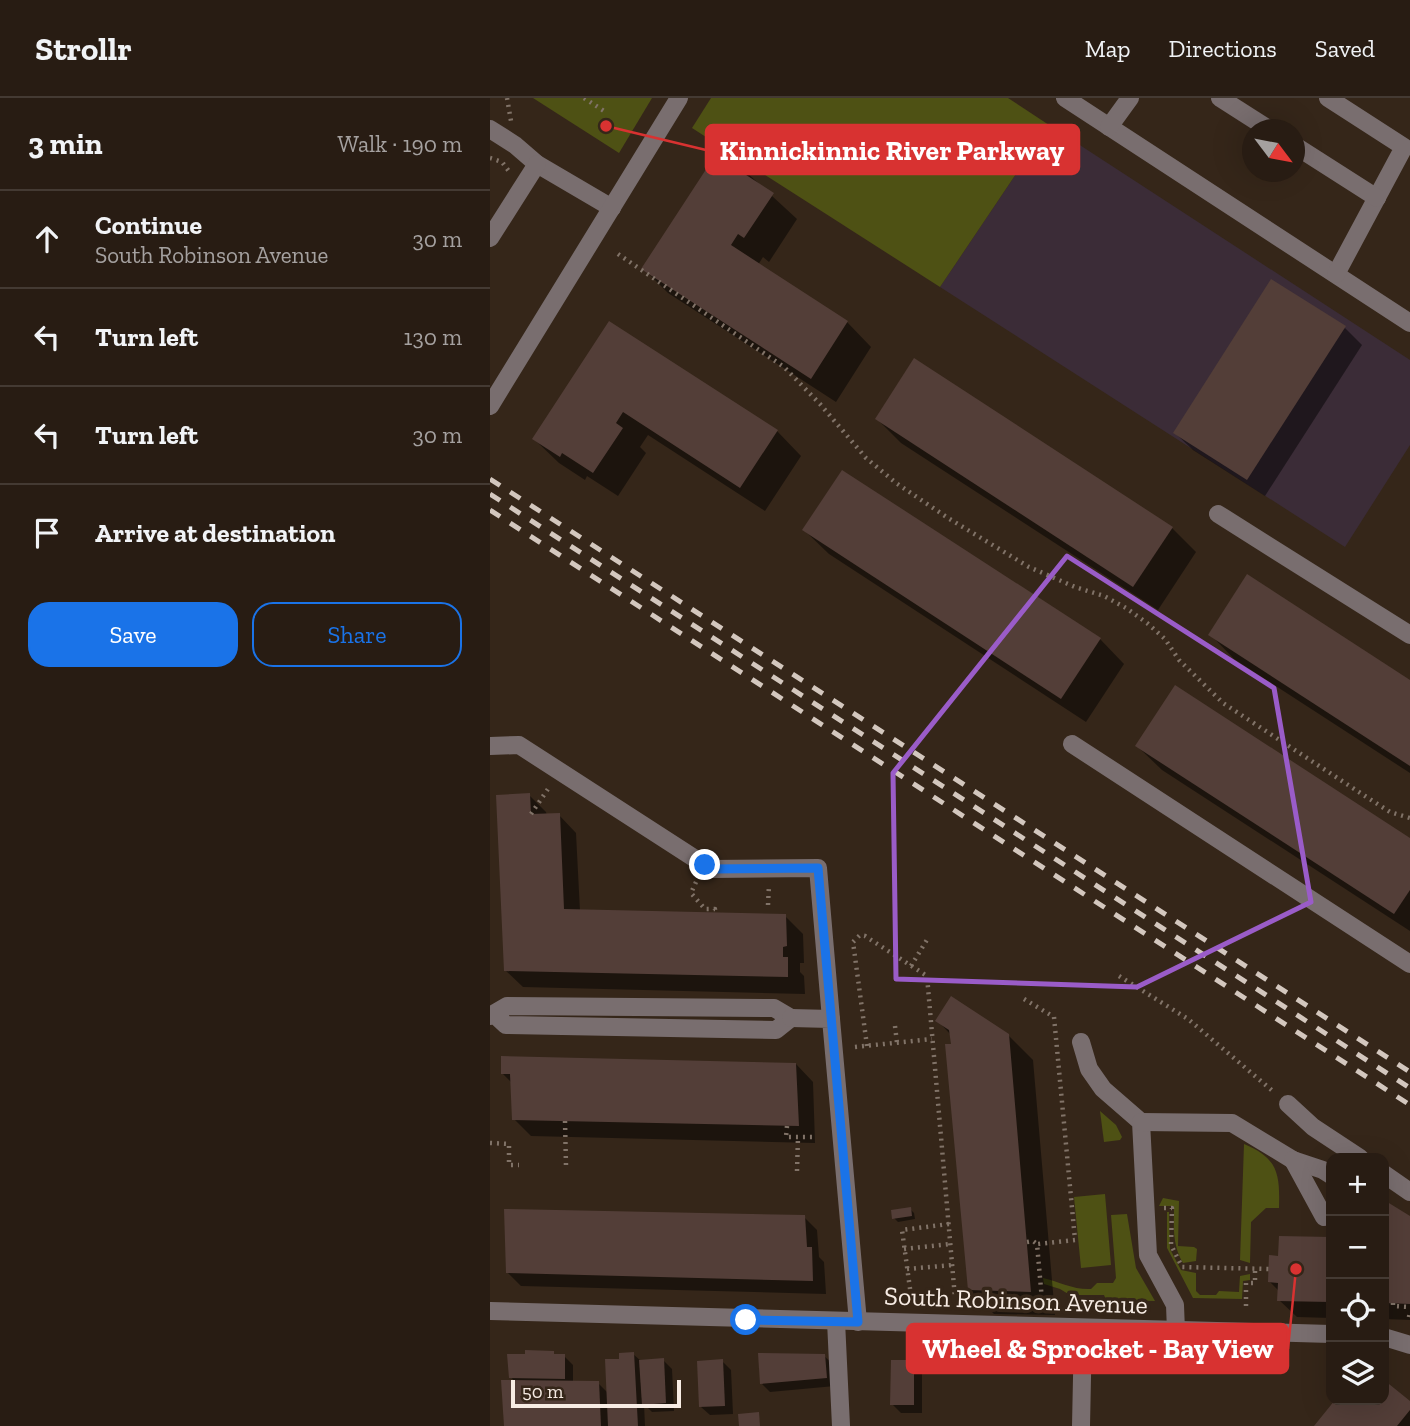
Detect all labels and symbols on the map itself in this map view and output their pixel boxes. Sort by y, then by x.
north arrow [1242,119,1305,182]
callout: Kinnickinnic River Parkway [706,125,1079,174]
text: Kinnickinnic River Parkway [720,134,1065,167]
route end [689,849,720,880]
street label: South Robinson Avenue [884,1279,1148,1321]
route start [730,1304,761,1335]
callout: Wheel & Sprocket - Bay View [907,1324,1288,1373]
text: Wheel & Sprocket - Bay View [922,1332,1274,1365]
scale bar [511,1377,681,1409]

